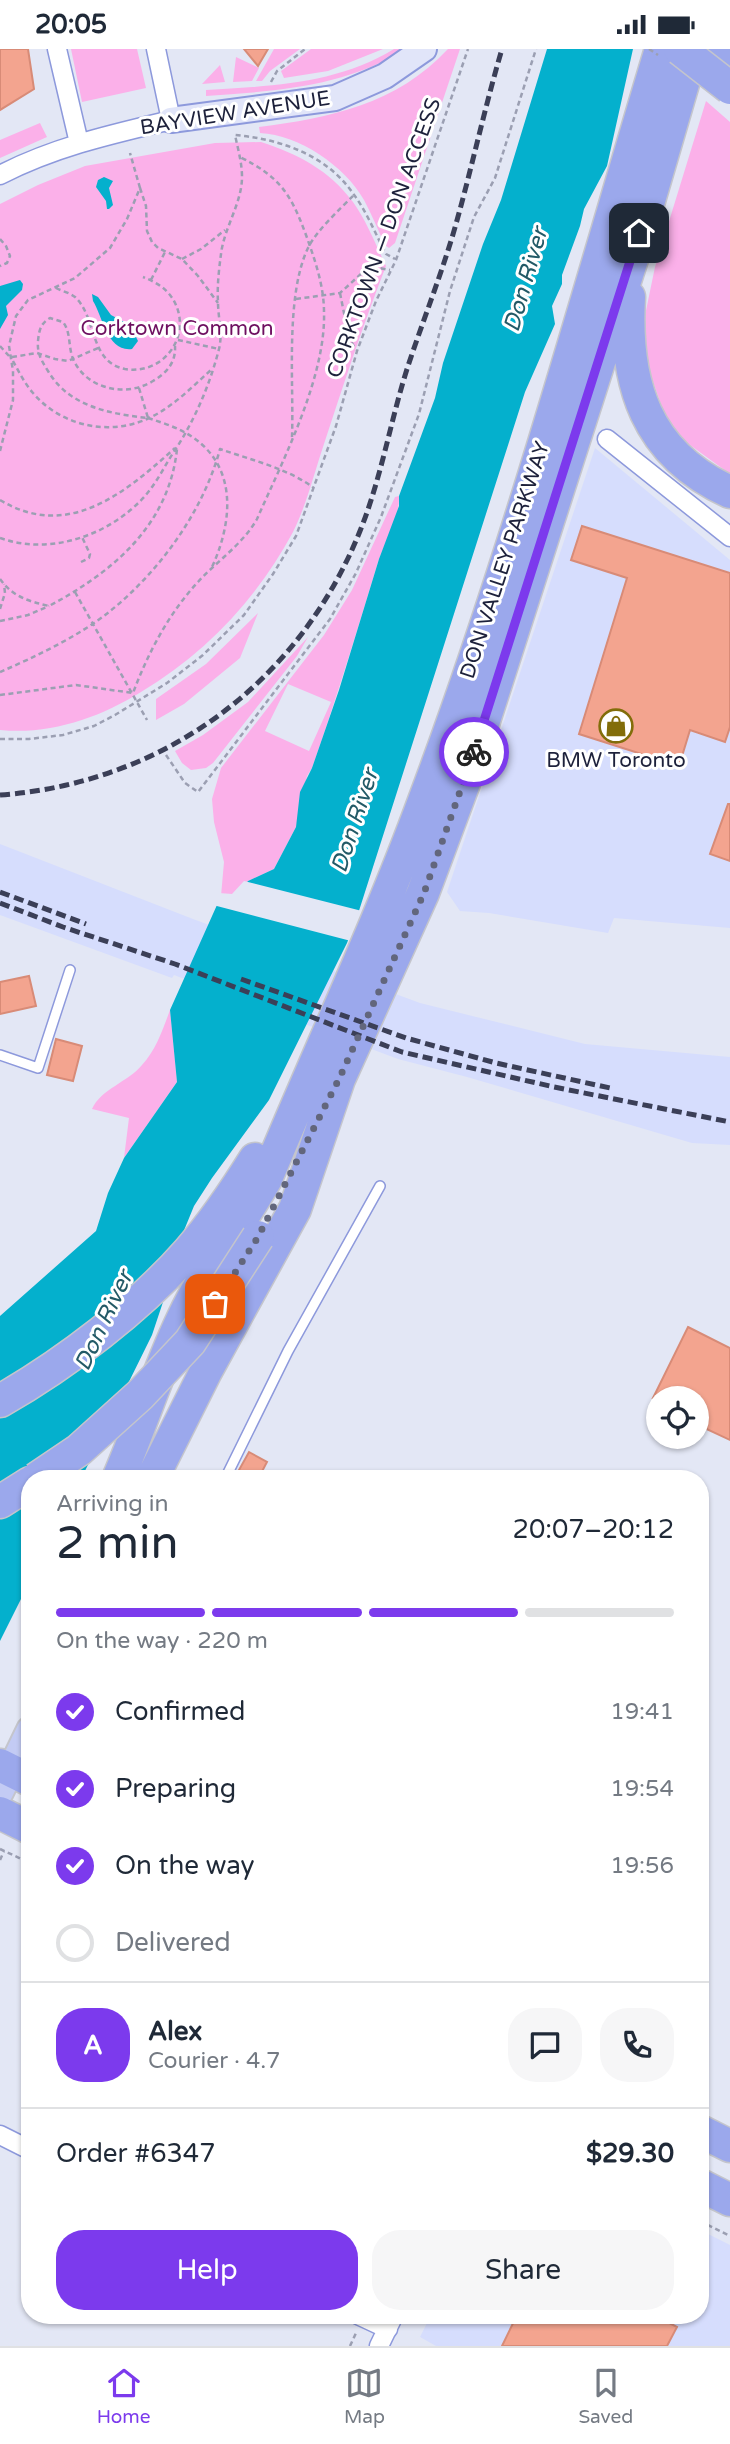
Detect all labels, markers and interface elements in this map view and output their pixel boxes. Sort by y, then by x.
text: 20:05 [35,9,107,40]
street label: BAYVIEW AVENUE [138,86,332,140]
street label: CORKTOWN — DON ACCESS [322,95,446,381]
pin [609,203,669,263]
icon: home [620,214,658,252]
water label: Don River [498,222,555,335]
park label: Corktown Common [80,316,274,341]
street label: DON VALLEY PARKWAY [455,438,555,682]
shop icon: BMW Toronto [597,707,635,745]
courier [439,717,509,787]
icon: bike [455,733,493,771]
place label: BMW Toronto [546,748,686,773]
water label: Don River [325,763,386,876]
water label: Don River [69,1264,141,1375]
pin [185,1274,245,1334]
icon: bag [196,1285,234,1323]
map controls [646,1386,709,1449]
button: locate [646,1386,709,1449]
text: Arriving in [56,1490,169,1518]
text: 20:07–20:12 [513,1514,674,1545]
text: 2 min [56,1516,179,1571]
text: On the way · 220 m [56,1627,268,1655]
icon: check [56,1693,94,1731]
text: Confirmed [115,1696,245,1727]
text: 19:41 [610,1698,674,1726]
icon: check [56,1770,94,1808]
text: Preparing [115,1773,236,1804]
text: 19:54 [610,1775,674,1803]
icon: check [56,1847,94,1885]
text: On the way [115,1850,255,1881]
text: 19:56 [610,1852,674,1880]
text: Delivered [115,1927,231,1958]
button: chat [508,2008,582,2082]
button: phone [600,2008,674,2082]
text: Alex [148,2016,202,2047]
text: A [83,2030,103,2061]
text: Courier · 4.7 [148,2047,281,2075]
text: Order #6347 [56,2138,216,2169]
text: $29.30 [586,2138,674,2169]
button: Help [56,2230,358,2310]
button: Share [372,2230,674,2310]
tab: Home [97,2364,151,2428]
tab: Map [344,2364,385,2428]
tab: Saved [578,2364,633,2428]

